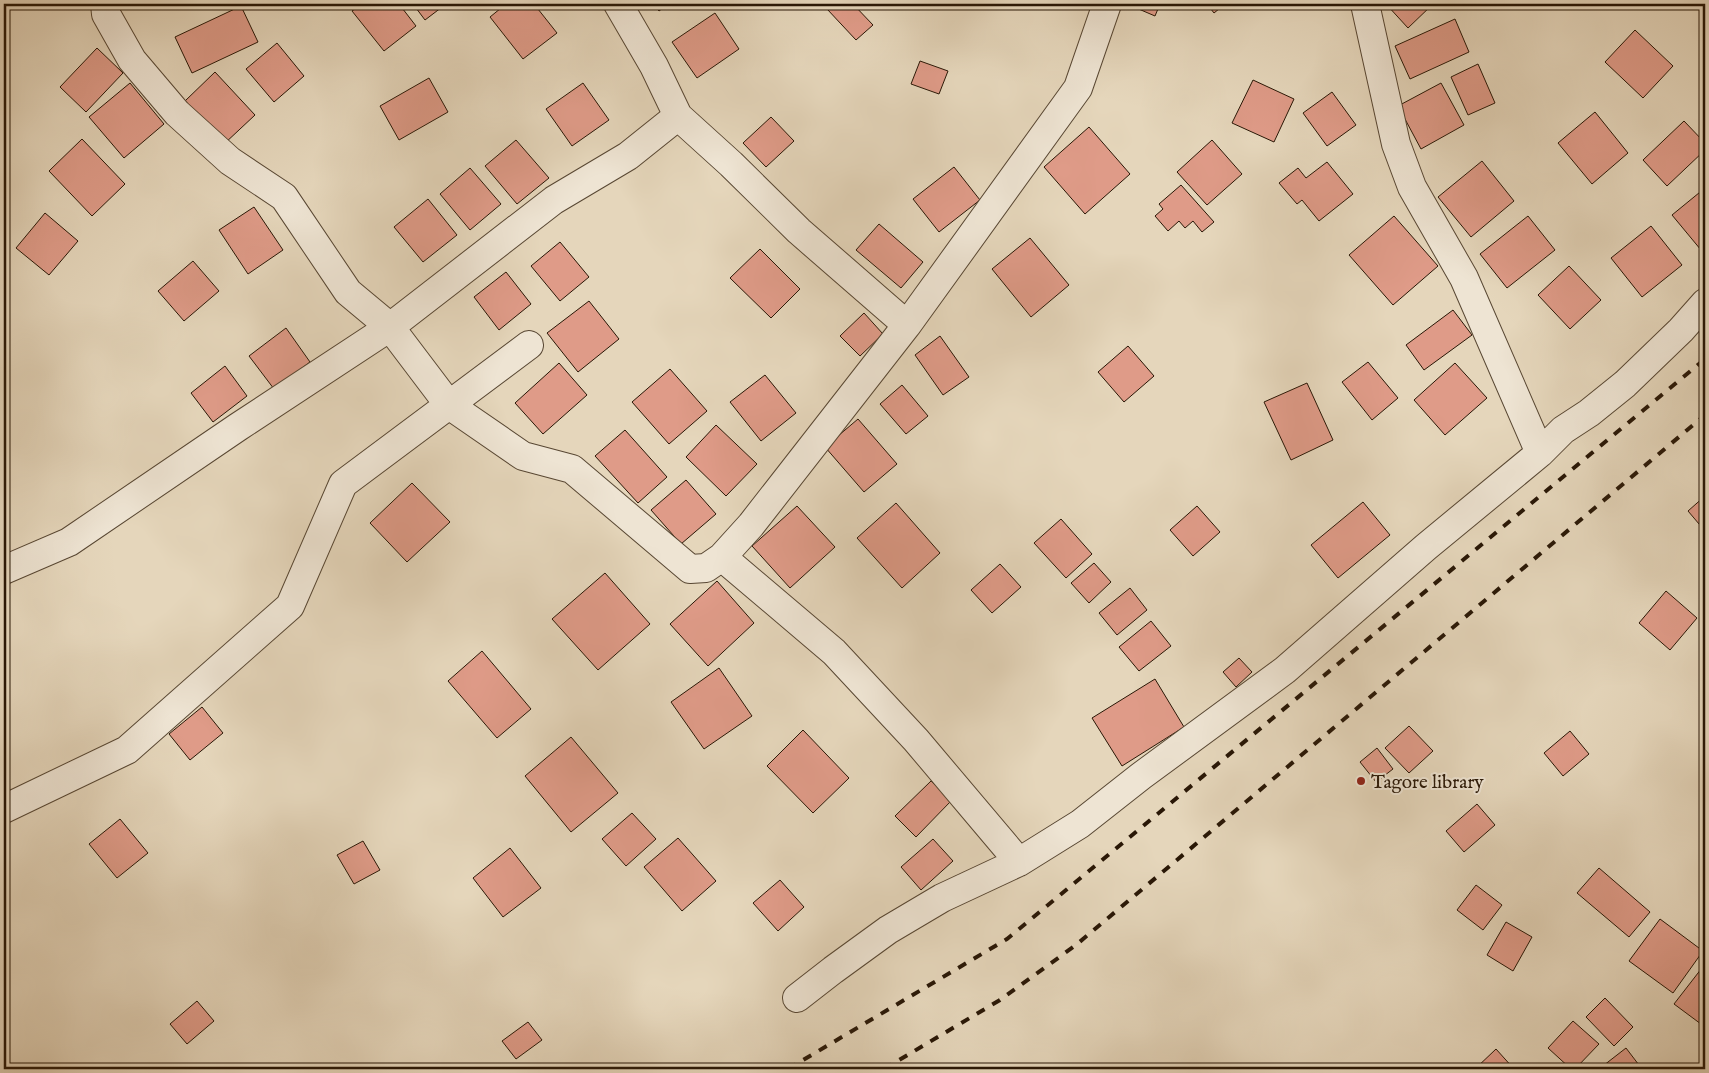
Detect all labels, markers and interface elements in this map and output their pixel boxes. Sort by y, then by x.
place label: Tagore library [1371,771,1484,795]
marker: Tagore library [1355,775,1367,787]

